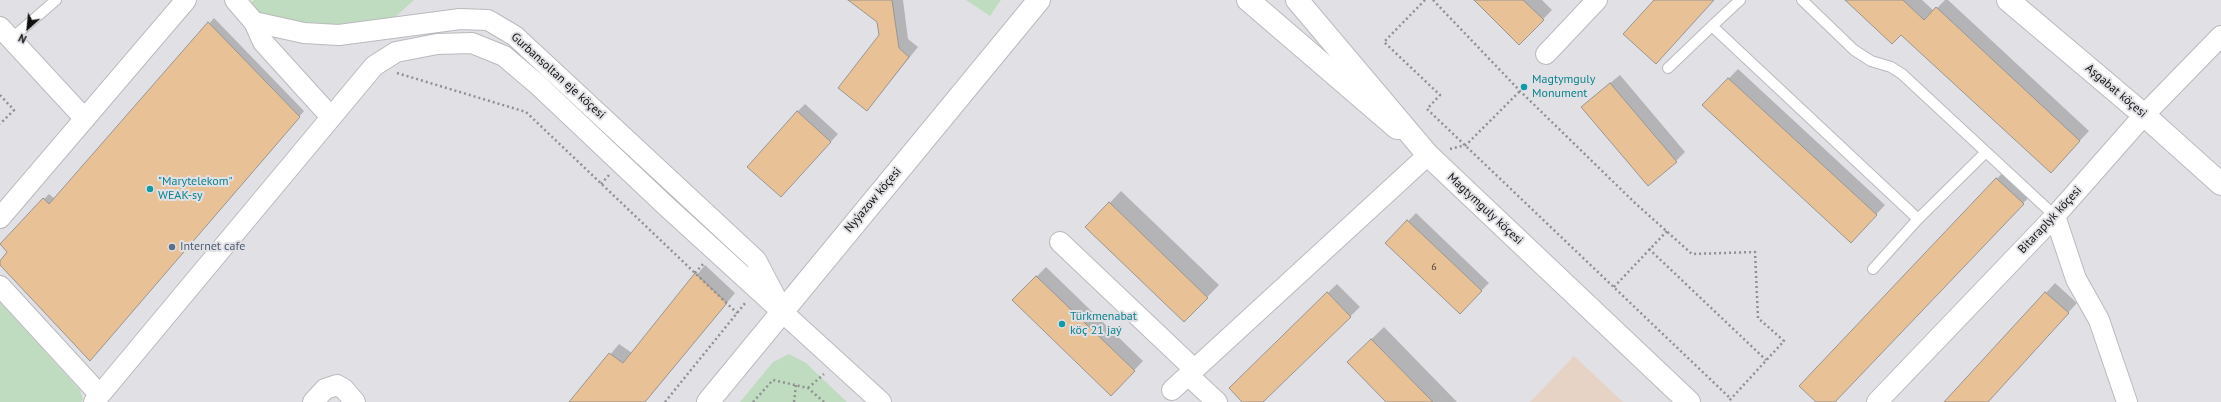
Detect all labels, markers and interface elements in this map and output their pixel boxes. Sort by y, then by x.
north arrow [8,8,48,48]
street label: Gurbansoltan eje köçesi [508,30,608,122]
text: N [16,31,29,47]
street label: Aşgabat köçesi [2082,61,2150,121]
place label: Magtymguly Monument [1532,73,1595,101]
marker: Magtymguly Monument [1519,82,1529,92]
street label: Nyýazow köçesi [842,165,904,235]
street label: Magtymguly köçesi [1444,170,1526,248]
place label: "Marytelekom" WEAK-sy [158,175,233,203]
marker: "Marytelekom" WEAK-sy [145,184,155,194]
street label: Bitaraplyk köçesi [2015,184,2085,256]
place label: Internet cafe [180,240,245,254]
marker: Internet cafe [167,242,177,252]
house number: 6 [1431,261,1437,273]
place label: Türkmenabat köç 21 jaý [1070,310,1137,338]
marker: Türkmenabat köç 21 jaý [1057,319,1067,329]

